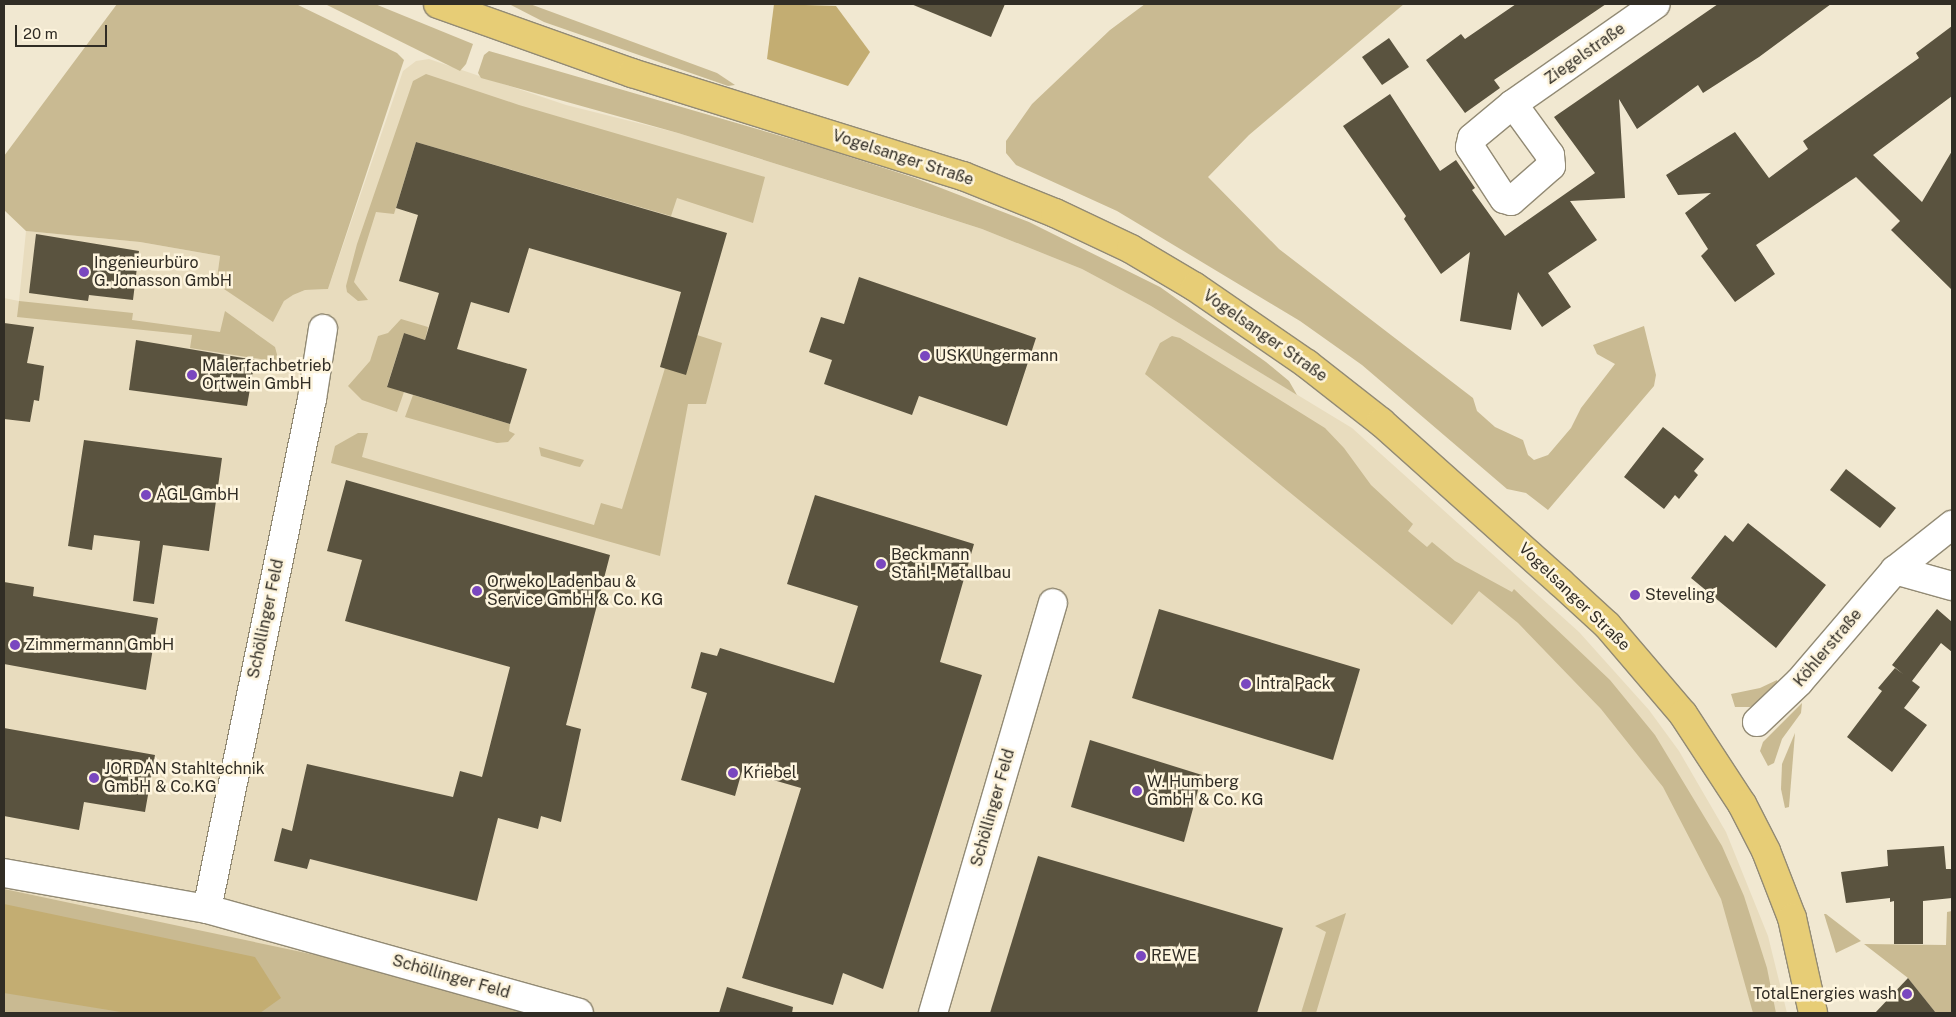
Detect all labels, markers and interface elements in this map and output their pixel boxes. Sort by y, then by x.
scale bar [18,15,110,47]
street label: Ziegelstraße [1541,19,1629,89]
text: 20 m [23,25,58,42]
street label: Vogelsanger Straße [830,126,976,190]
place label: Ingenieurbüro G. Jonasson GmbH [94,253,232,291]
marker: Ingenieurbüro G. Jonasson GmbH [78,266,90,278]
street label: Vogelsanger Straße [1199,286,1331,386]
place label: USK Ungermann [935,346,1058,366]
marker: USK Ungermann [919,350,931,362]
place label: Malerfachbetrieb Ortwein GmbH [202,356,331,394]
marker: Malerfachbetrieb Ortwein GmbH [186,369,198,381]
place label: AGL GmbH [156,485,239,505]
marker: AGL GmbH [140,489,152,501]
street label: Vogelsanger Straße [1514,539,1634,655]
place label: Beckmann Stahl-Metallbau [891,545,1011,583]
street label: Schöllinger Feld [244,558,288,680]
marker: Beckmann Stahl-Metallbau [875,558,887,570]
place label: Orweko Ladenbau & Service GmbH & Co. KG [487,572,663,610]
marker: Orweko Ladenbau & Service GmbH & Co. KG [471,585,483,597]
place label: Steveling [1645,585,1715,605]
marker: Steveling [1629,589,1641,601]
street label: Köhlerstraße [1790,605,1866,691]
place label: Zimmermann GmbH [25,635,174,655]
marker: Zimmermann GmbH [9,639,21,651]
place label: Intra Pack [1256,674,1331,694]
marker: Intra Pack [1240,678,1252,690]
street label: Schöllinger Feld [967,747,1019,869]
place label: JORDAN Stahltechnik GmbH & Co.KG [104,759,265,797]
place label: Kriebel [743,763,797,783]
marker: Kriebel [727,767,739,779]
marker: JORDAN Stahltechnik GmbH & Co.KG [88,772,100,784]
place label: W. Humberg GmbH & Co. KG [1147,772,1264,810]
marker: W. Humberg GmbH & Co. KG [1131,785,1143,797]
place label: REWE [1151,946,1197,966]
marker: REWE [1135,950,1147,962]
street label: Schöllinger Feld [390,951,512,1003]
place label: TotalEnergies wash [1753,984,1897,1004]
marker: TotalEnergies wash [1901,988,1913,1000]

